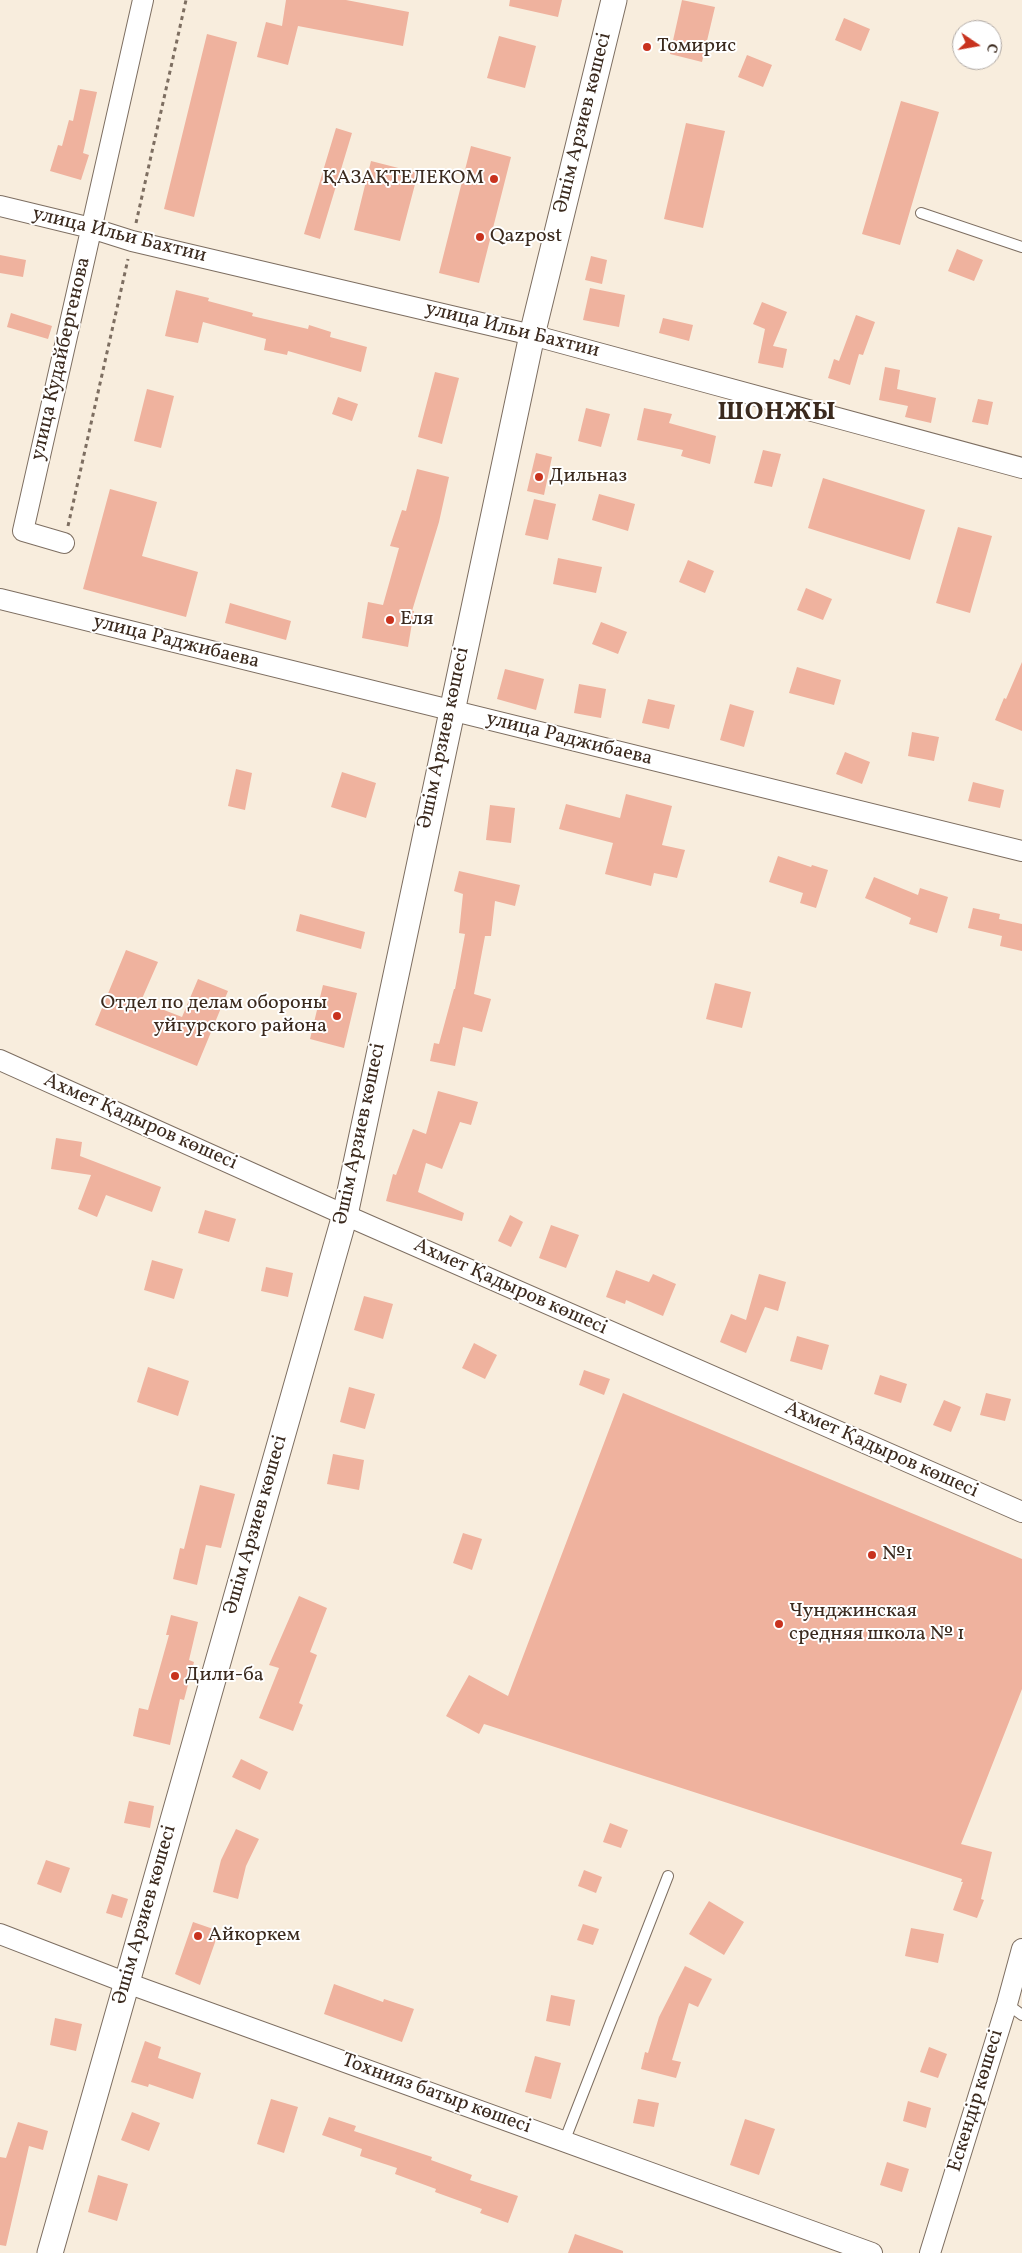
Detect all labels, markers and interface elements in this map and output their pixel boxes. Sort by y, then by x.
north arrow [952,20,1002,70]
street label: Әшім Арзиев көшесі [550,30,618,216]
place label: Томирис [657,35,736,59]
marker: Томирис [641,41,653,53]
text: С [981,42,1001,54]
place label: ҚАЗАҚТЕЛЕКОМ [322,167,484,191]
marker: ҚАЗАҚТЕЛЕКОМ [488,173,500,185]
street label: улица Ильи Бахтии [29,203,209,269]
place label: Qazpost [490,225,562,249]
marker: Qazpost [474,231,486,243]
street label: улица Кудайбергенова [27,255,97,463]
street label: улица Ильи Бахтии [422,298,602,364]
district label: ШОНЖЫ [717,399,837,429]
place label: Дильназ [549,465,627,489]
marker: Дильназ [533,471,545,483]
place label: Еля [400,608,433,632]
street label: улица Раджибаева [90,611,262,675]
marker: Еля [384,614,396,626]
street label: Әшім Арзиев көшесі [414,645,476,831]
street label: улица Раджибаева [483,708,655,772]
place label: Отдел по делам обороны уйгурского района [101,992,327,1039]
marker: Отдел по делам обороны уйгурского района [331,1010,343,1022]
street label: Әшім Арзиев көшесі [330,1041,392,1227]
street label: Ахмет Қадыров көшесі [39,1069,241,1177]
street label: Ахмет Қадыров көшесі [409,1234,611,1342]
street label: Ахмет Қадыров көшесі [780,1397,982,1505]
street label: Әшім Арзиев көшесі [220,1433,294,1617]
place label: №1 [882,1543,913,1567]
marker: №1 [866,1549,878,1561]
place label: Чунджинская средняя школа № 1 [789,1600,965,1647]
marker: Чунджинская средняя школа № 1 [773,1618,785,1630]
place label: Дили-ба [185,1664,264,1688]
marker: Дили-ба [169,1670,181,1682]
street label: Әшім Арзиев көшесі [109,1823,183,2007]
place label: Айкоркем [208,1924,300,1948]
marker: Айкоркем [192,1930,204,1942]
street label: Ескендір көшесі [944,2027,1010,2175]
street label: Тохнияз батыр көшесі [338,2050,534,2140]

